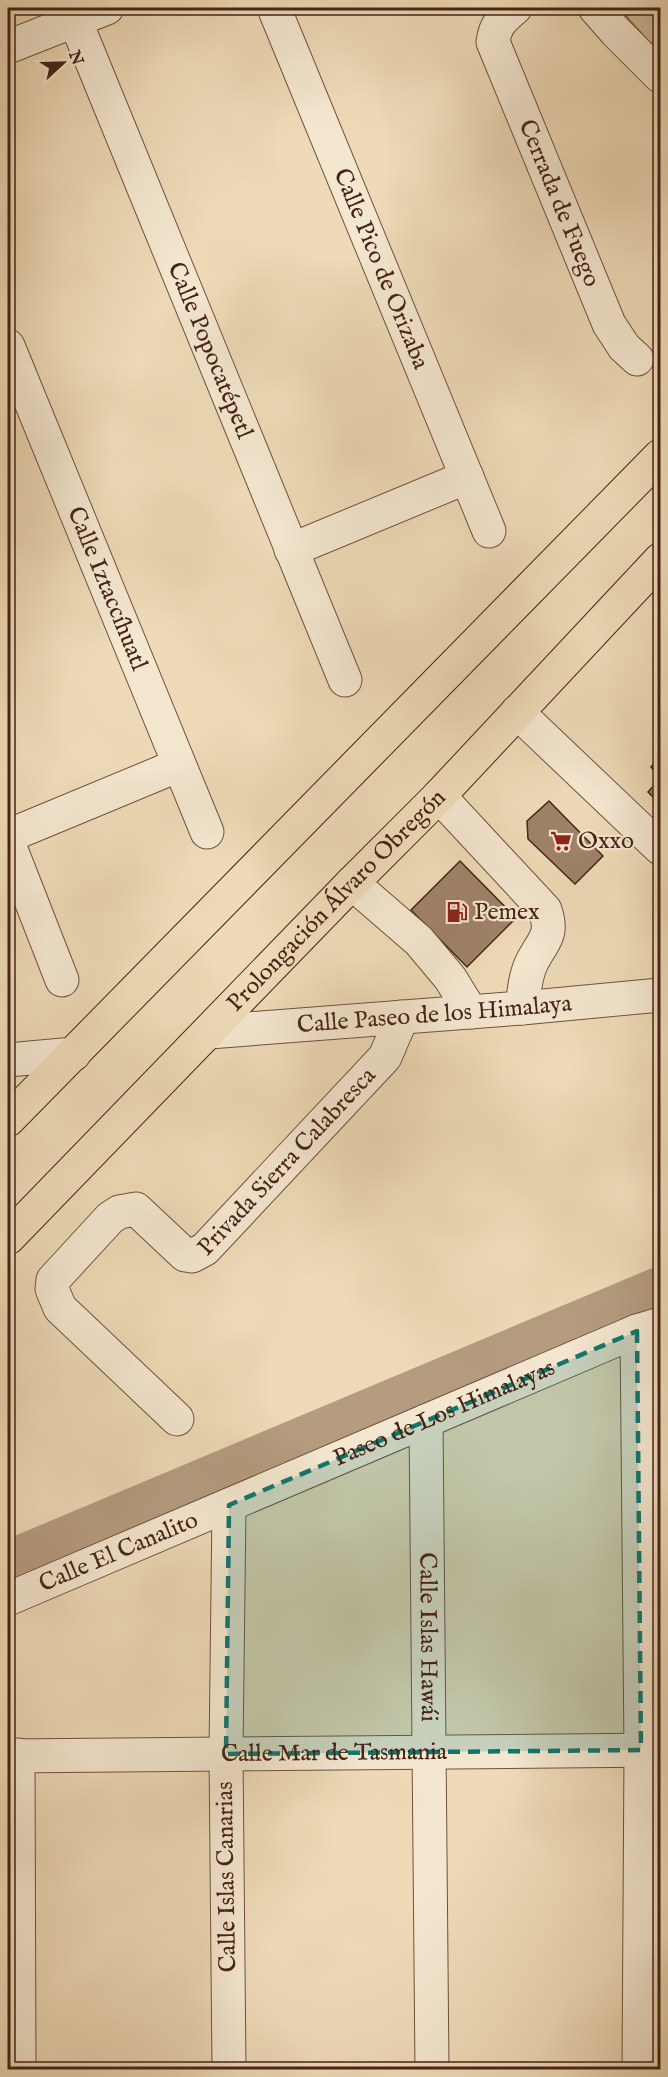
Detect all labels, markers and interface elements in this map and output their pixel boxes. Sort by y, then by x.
north arrow [33,33,93,93]
text: N [63,47,87,68]
street label: Cerrada de Fuego [511,115,608,291]
street label: Calle Pico de Orizaba [326,164,437,374]
street label: Calle Popocatépetl [160,258,260,444]
street label: Calle Iztaccíhuatl [60,502,155,675]
street label: Prolongación Álvaro Obregón [220,782,453,1018]
place label: Oxxo [578,826,634,857]
supermarket icon: Oxxo [549,829,573,853]
place label: Pemex [474,897,540,928]
fuel station icon: Pemex [445,900,469,924]
street label: Calle Paseo de los Himalaya [296,988,574,1041]
street label: Privada Sierra Calabresca [191,1060,383,1263]
street label: Paseo de Los Himalayas [329,1352,560,1474]
street label: Calle El Canalito [34,1504,203,1600]
street label: Calle Islas Hawái [412,1552,444,1722]
street label: Calle Mar de Tasmania [221,1736,448,1770]
street label: Calle Islas Canarias [210,1781,244,1973]

